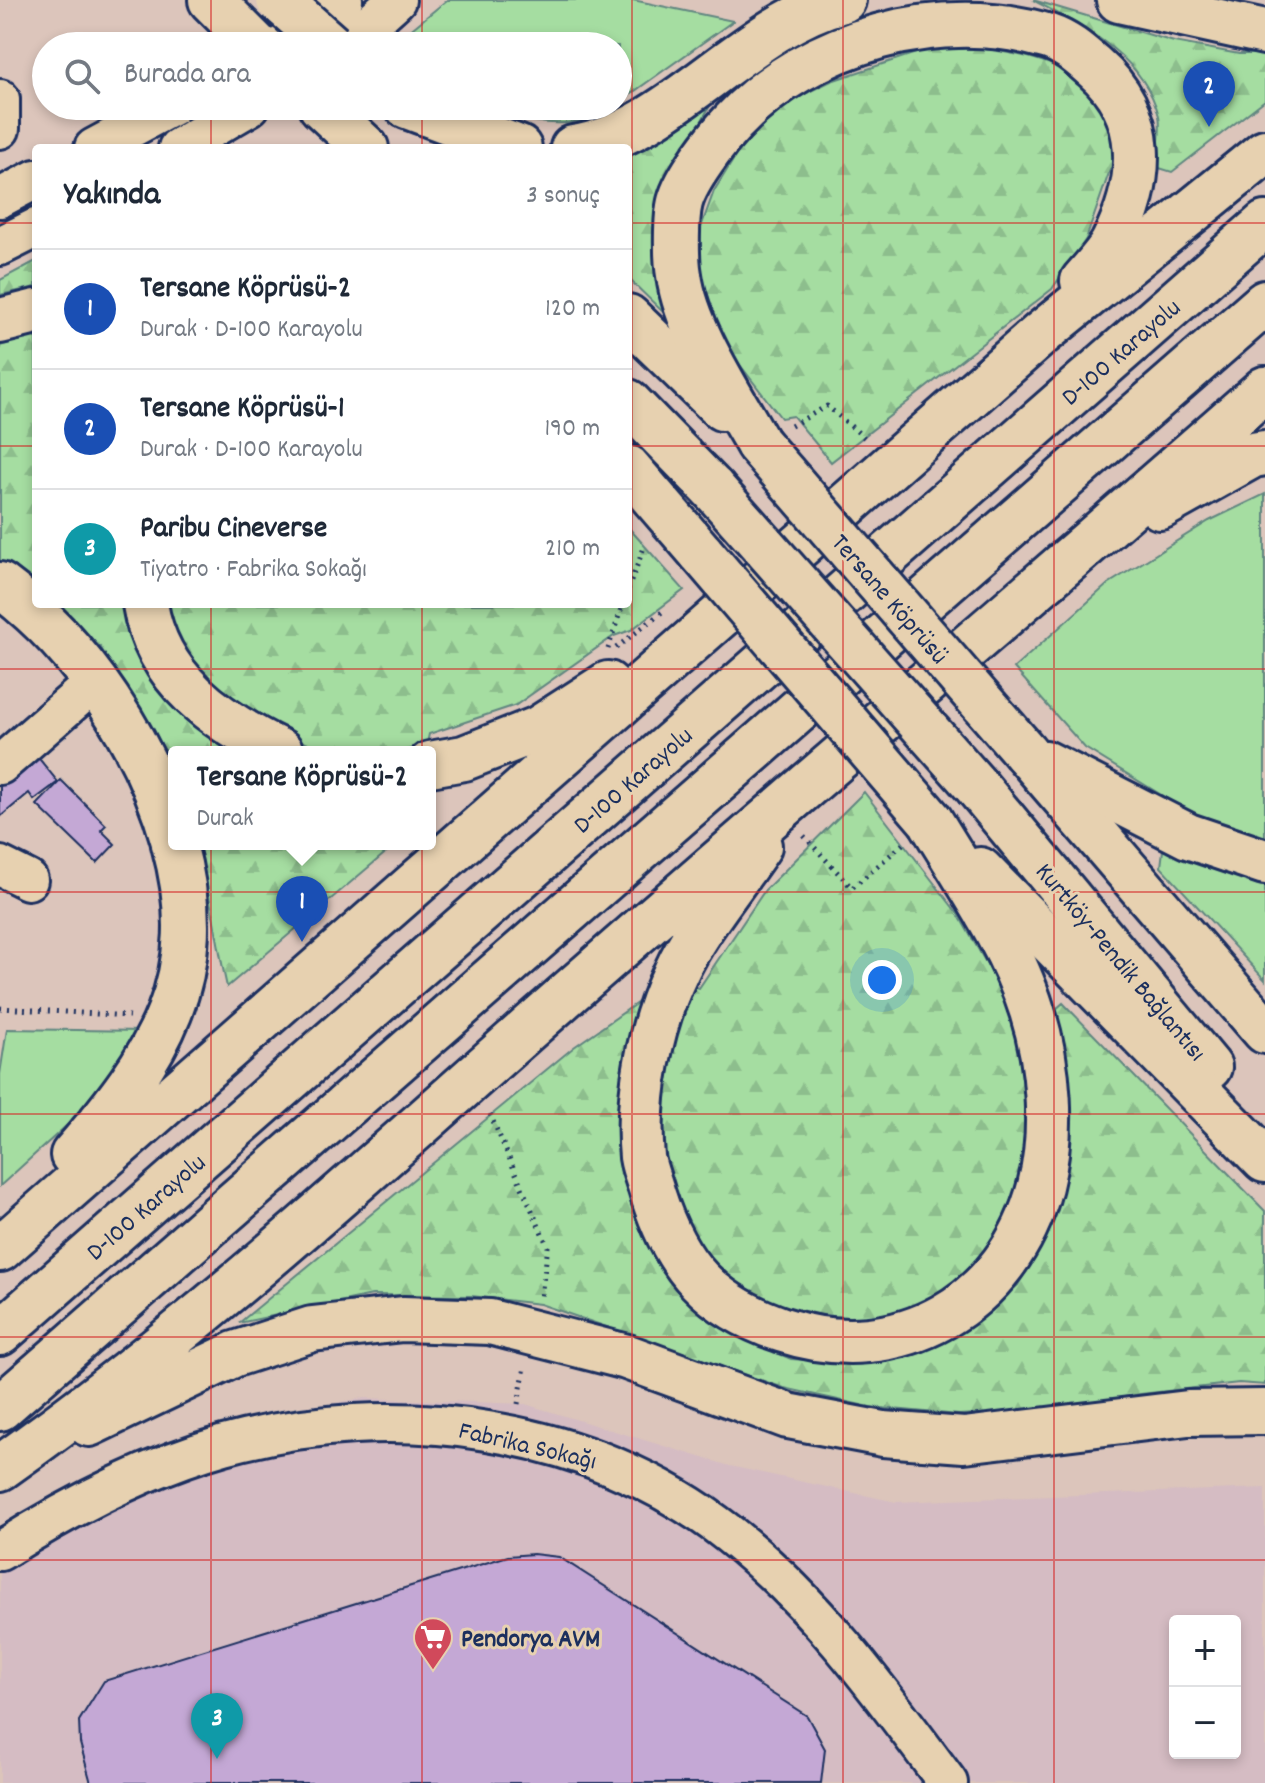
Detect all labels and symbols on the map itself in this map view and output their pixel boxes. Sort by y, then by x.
pin: 2 [1183,61,1235,127]
street label: D-100 Karayolu [1054,291,1190,416]
street label: Tersane Köprüsü [821,527,956,674]
street label: D-100 Karayolu [566,719,702,844]
street label: Kurtköy-Pendik Bağlantısı [1025,856,1214,1071]
pin: 1 [276,876,328,942]
your location [862,960,902,1000]
street label: D-100 Karayolu [79,1146,215,1271]
street label: Fabrika Sokağı [455,1414,600,1481]
supermarket icon: Pendorya AVM [412,1616,454,1671]
place label: Pendorya AVM [461,1622,600,1659]
pin: 3 [191,1693,243,1759]

